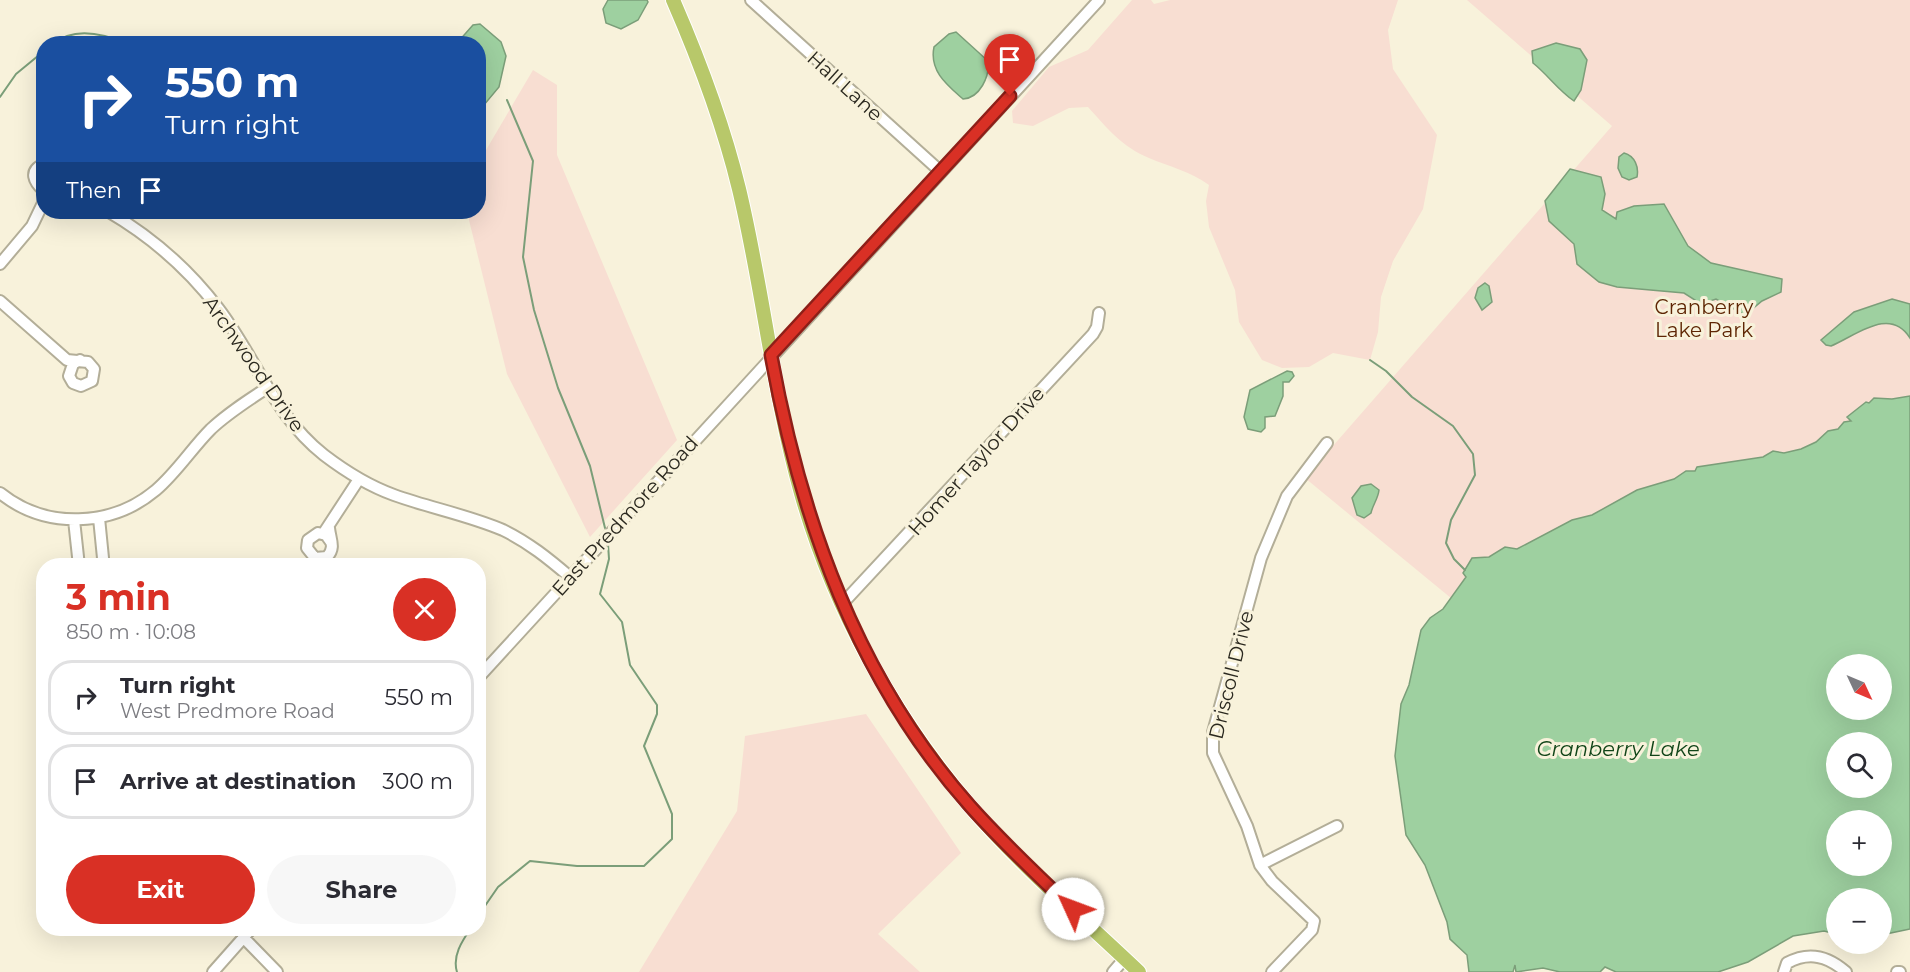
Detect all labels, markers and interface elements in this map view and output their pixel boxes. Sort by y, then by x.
pin [984,34,1035,96]
icon: arrive [993,43,1026,76]
street label: Hall Lane [802,46,888,126]
text: 550 m [165,56,299,108]
icon: right [66,60,144,138]
text: Turn right [165,108,300,141]
icon: arrive [134,174,167,207]
text: Then [66,177,122,204]
street label: Archwood Drive [198,292,310,436]
park label: Cranberry Lake Park [1655,295,1754,342]
street label: Homer Taylor Drive [903,382,1049,540]
street label: East Predmore Road [547,431,703,601]
text: 3 min [66,575,171,619]
button: close [393,578,456,641]
street label: Driscoll Drive [1203,608,1259,742]
text: 850 m · 10:08 [66,620,196,644]
north arrow [1826,654,1892,720]
map controls [1826,654,1892,954]
text: Turn right [120,672,235,699]
icon: right [69,681,102,714]
text: 550 m [385,684,453,711]
text: West Predmore Road [120,699,335,723]
button: search [1826,732,1892,798]
water label: Cranberry Lake [1536,736,1700,761]
icon: arrive [69,765,102,798]
text: Arrive at destination [120,768,356,795]
text: 300 m [382,768,453,795]
button: + [1826,810,1892,876]
button: Exit [66,855,255,924]
button: Share [267,855,456,924]
position arrow [1041,877,1105,941]
button: − [1826,888,1892,954]

